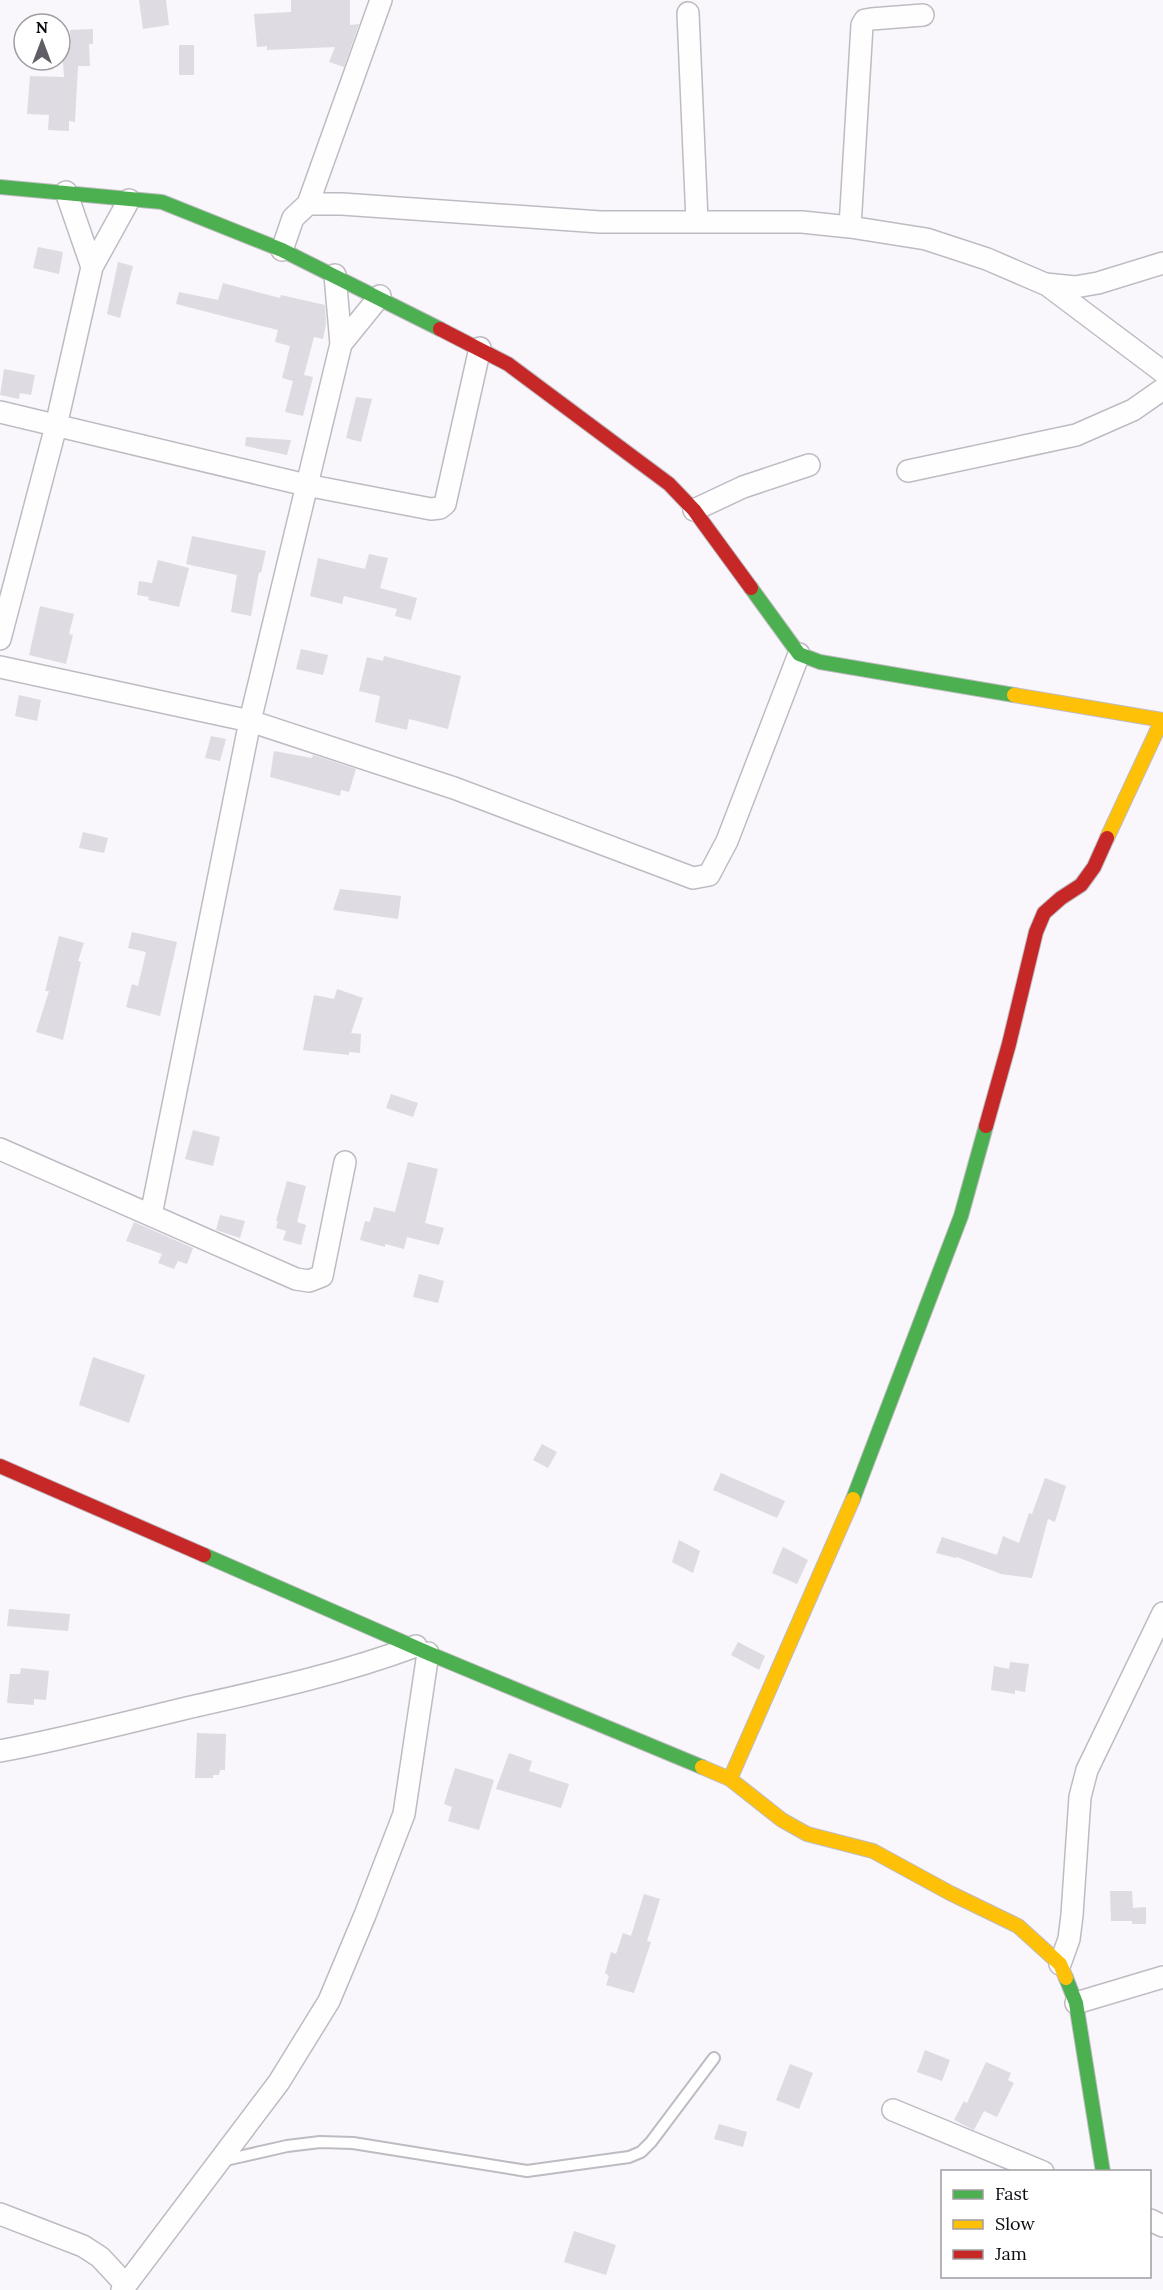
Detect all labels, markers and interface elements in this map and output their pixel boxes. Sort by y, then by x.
north arrow [12,12,72,72]
text: N [36,17,48,37]
legend [941,2170,1151,2278]
text: Fast [995,2182,1029,2205]
text: Slow [995,2212,1035,2235]
text: Jam [994,2242,1027,2265]

